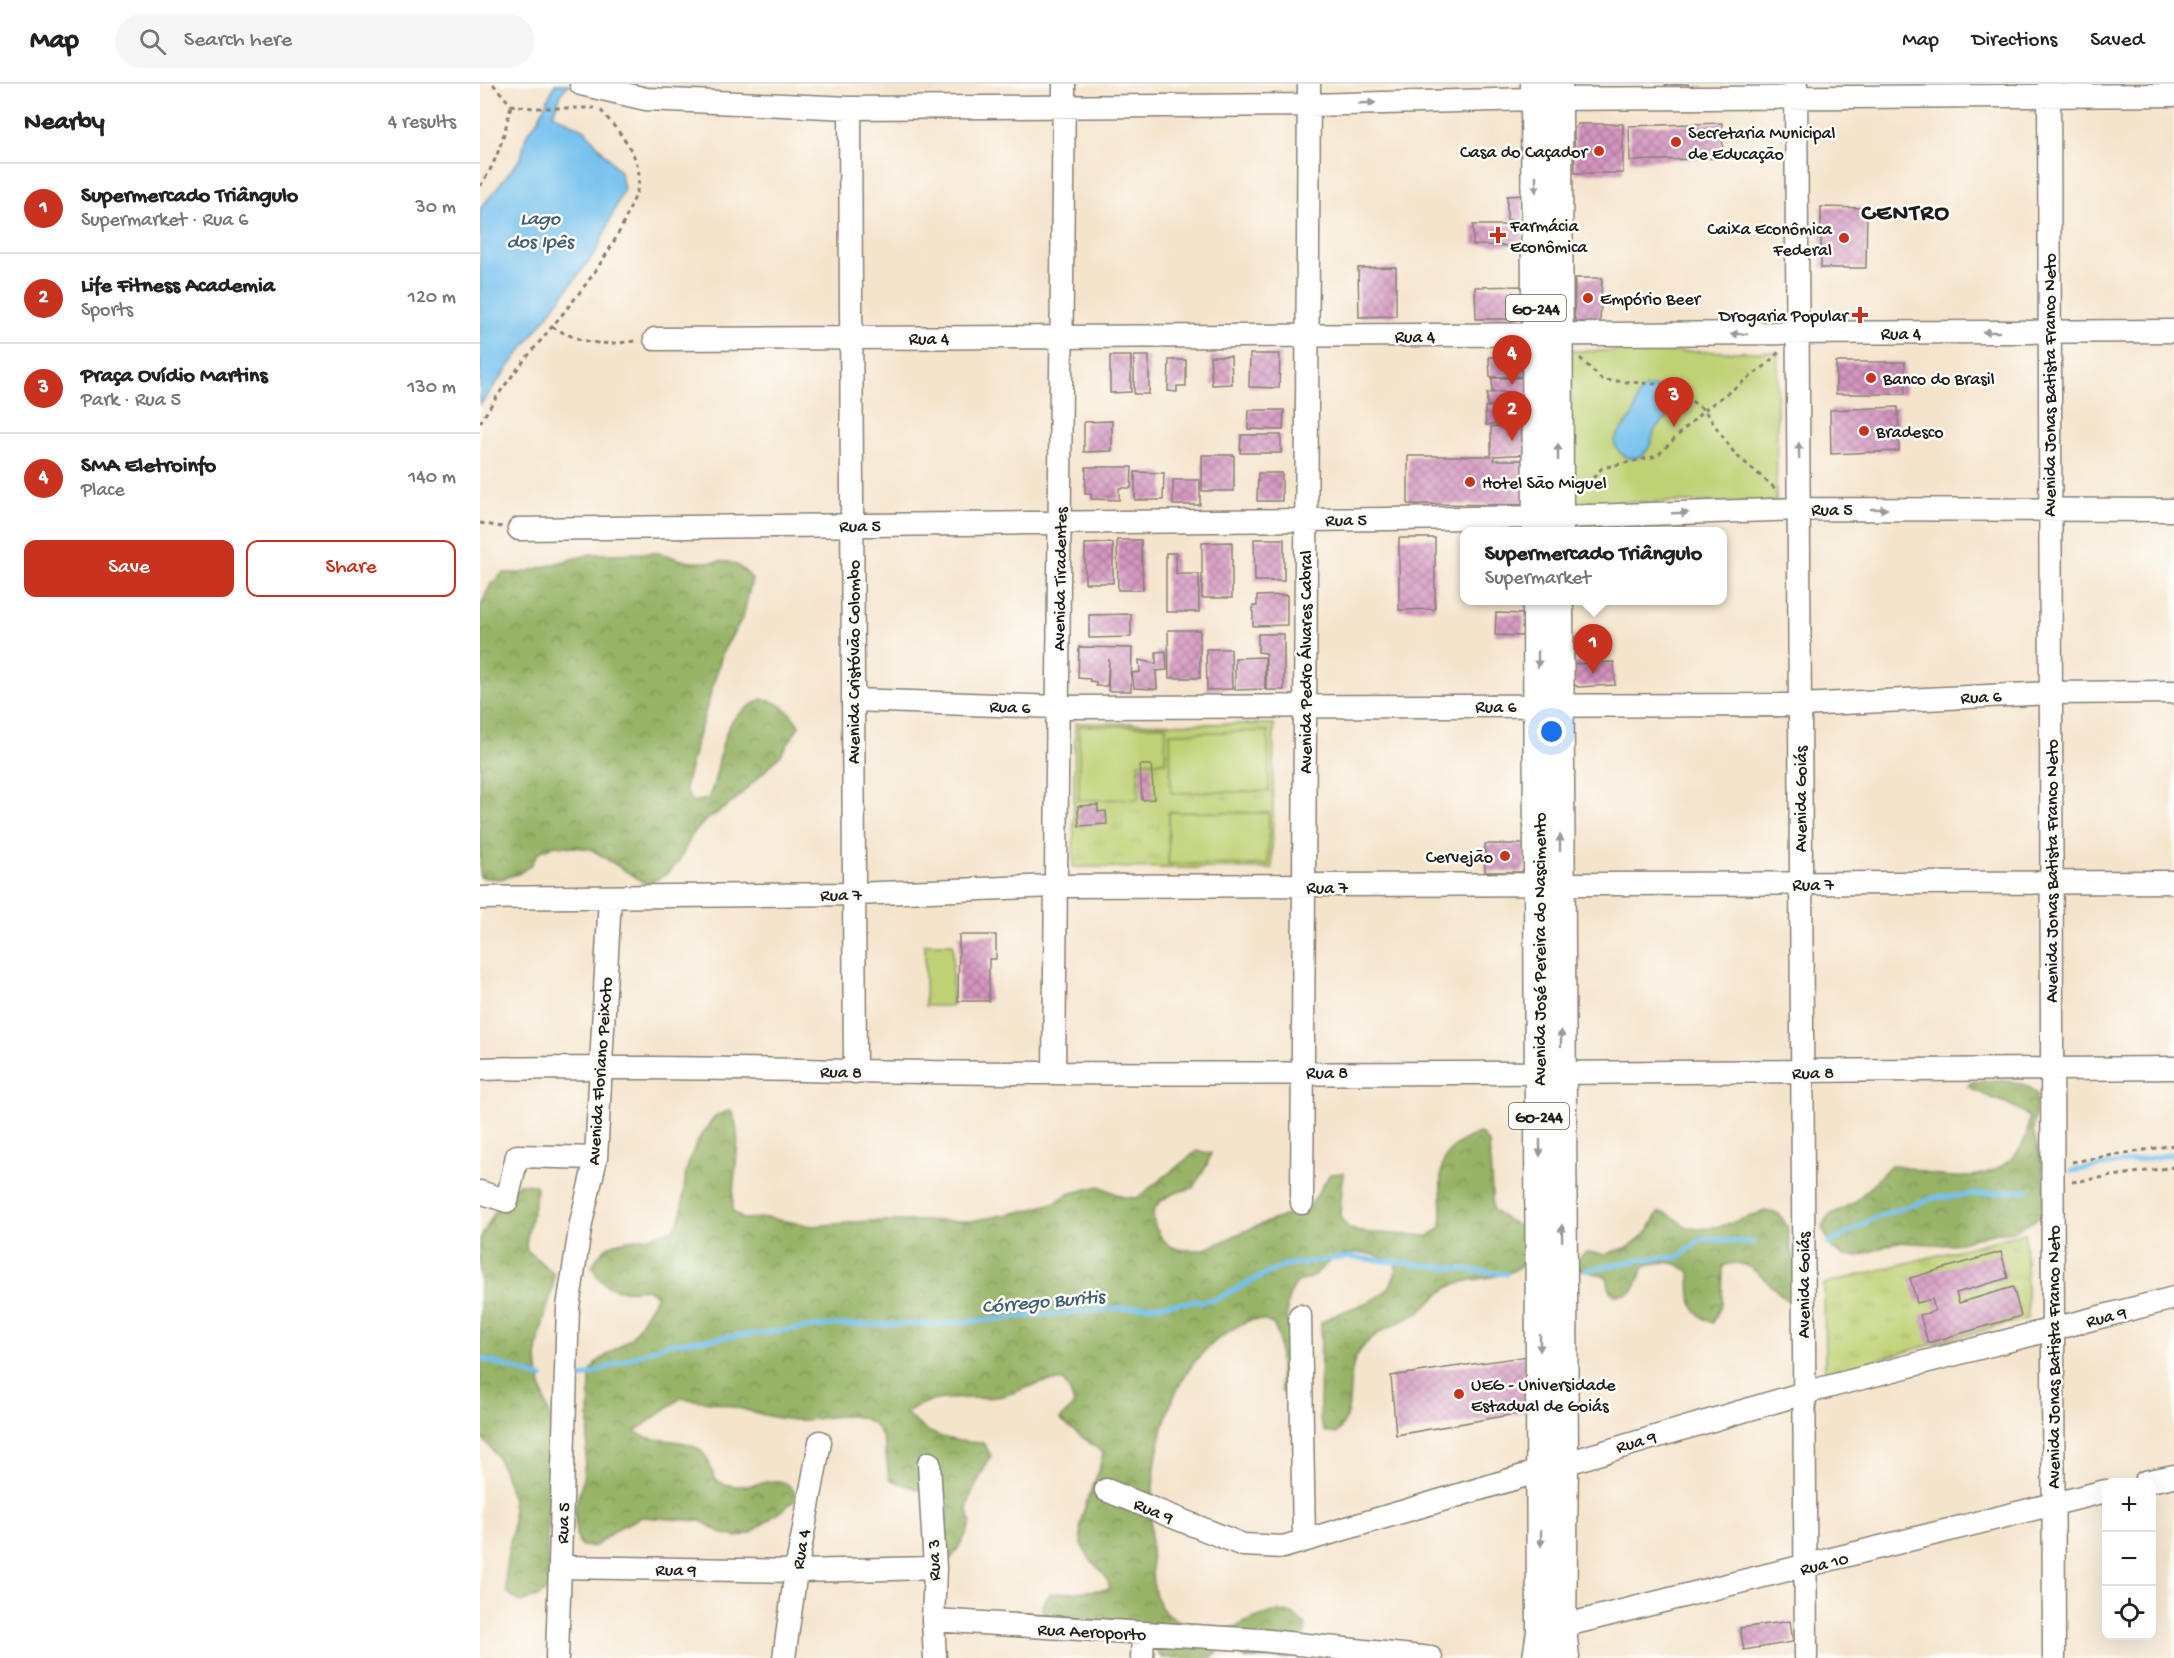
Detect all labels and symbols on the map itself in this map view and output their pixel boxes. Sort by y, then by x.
one-way arrow [1358,99,1377,108]
place label: Secretaria Municipal de Educação [1688,124,1836,166]
marker: Secretaria Municipal de Educação [1669,135,1683,149]
place label: Casa do Caçador [1460,143,1589,164]
marker: Casa do Caçador [1592,144,1606,158]
one-way arrow [1531,175,1541,194]
district label: CENTRO [1862,200,1950,229]
water label: Lago dos Ipês [507,209,575,255]
place label: Farmácia Econômica [1509,217,1588,259]
place label: Caixa Econômica Federal [1707,220,1833,262]
marker: Farmácia Econômica [1491,228,1505,242]
marker: Caixa Econômica Federal [1837,231,1851,245]
street label: Avenida Jonas Batista Franco Neto [2041,253,2062,517]
place label: Empório Beer [1600,290,1702,311]
marker: Empório Beer [1581,291,1595,305]
road number: GO-244 [1506,295,1566,321]
place label: Drogaria Popular [1718,307,1850,328]
marker: Drogaria Popular [1853,308,1867,322]
street label: Rua 4 [1881,325,1922,346]
one-way arrow [1982,327,2001,337]
street label: Rua 4 [1395,328,1436,349]
one-way arrow [1729,329,1748,339]
street label: Rua 4 [909,330,950,351]
pin: 4 [1492,336,1532,385]
place label: Banco do Brasil [1882,370,1995,391]
marker: Banco do Brasil [1864,371,1878,385]
pin: 3 [1654,378,1694,427]
pin: 2 [1492,392,1532,441]
place label: Bradesco [1875,423,1944,444]
marker: Bradesco [1857,424,1871,438]
one-way arrow [1794,441,1804,460]
one-way arrow [1553,443,1563,462]
place label: Hotel São Miguel [1482,474,1607,495]
marker: Hotel São Miguel [1463,475,1477,489]
street label: Rua 5 [1811,501,1853,522]
one-way arrow [1870,504,1889,514]
street label: Avenida Tiradentes [1050,506,1073,651]
one-way arrow [1671,508,1690,518]
street label: Rua 5 [1325,511,1367,532]
street label: Rua 5 [839,517,881,538]
street label: Avenida Pedro Álvares Cabral [1296,550,1318,774]
street label: Avenida Cristóvão Colombo [845,560,866,764]
pin: 1 [1574,624,1612,674]
one-way arrow [1533,649,1543,668]
street label: Rua 6 [1960,687,2003,710]
street label: Rua 6 [989,697,1032,720]
street label: Rua 6 [1475,698,1518,719]
your location [1537,717,1566,746]
street label: Avenida Jonas Batista Franco Neto [2043,739,2064,1003]
street label: Avenida Goiás [1792,744,1813,852]
street label: Avenida José Pereira do Nascimento [1531,812,1552,1086]
one-way arrow [1555,834,1565,853]
place label: Cervejão [1426,848,1493,869]
marker: Cervejão [1498,849,1512,863]
street label: Rua 7 [1792,876,1834,897]
street label: Rua 7 [1306,879,1348,900]
street label: Rua 7 [820,886,863,907]
street label: Avenida Floriano Peixoto [584,976,619,1166]
one-way arrow [1556,1029,1566,1048]
street label: Rua 8 [820,1063,862,1084]
street label: Rua 8 [1306,1064,1348,1085]
street label: Rua 8 [1792,1064,1834,1085]
road number: GO-244 [1509,1103,1569,1129]
one-way arrow [1535,1138,1544,1157]
one-way arrow [1557,1224,1567,1243]
street label: Avenida Jonas Batista Franco Neto [2045,1225,2066,1489]
street label: Avenida Goiás [1795,1230,1816,1338]
water label: Córrego Buritis [981,1287,1107,1320]
street label: Rua 9 [2084,1303,2129,1334]
one-way arrow [1535,1333,1545,1352]
place label: UEG - Universidade Estadual de Goiás [1471,1376,1616,1418]
marker: UEG - Universidade Estadual de Goiás [1452,1387,1466,1401]
street label: Rua 9 [1614,1428,1659,1459]
street label: Rua 9 [1130,1495,1176,1530]
street label: Rua 5 [553,1502,576,1544]
street label: Rua 4 [789,1527,816,1571]
one-way arrow [1536,1528,1546,1547]
street label: Rua 3 [925,1539,946,1581]
street label: Rua 10 [1798,1549,1851,1582]
street label: Rua 9 [655,1561,697,1582]
street label: Rua Aeroporto [1037,1620,1147,1647]

